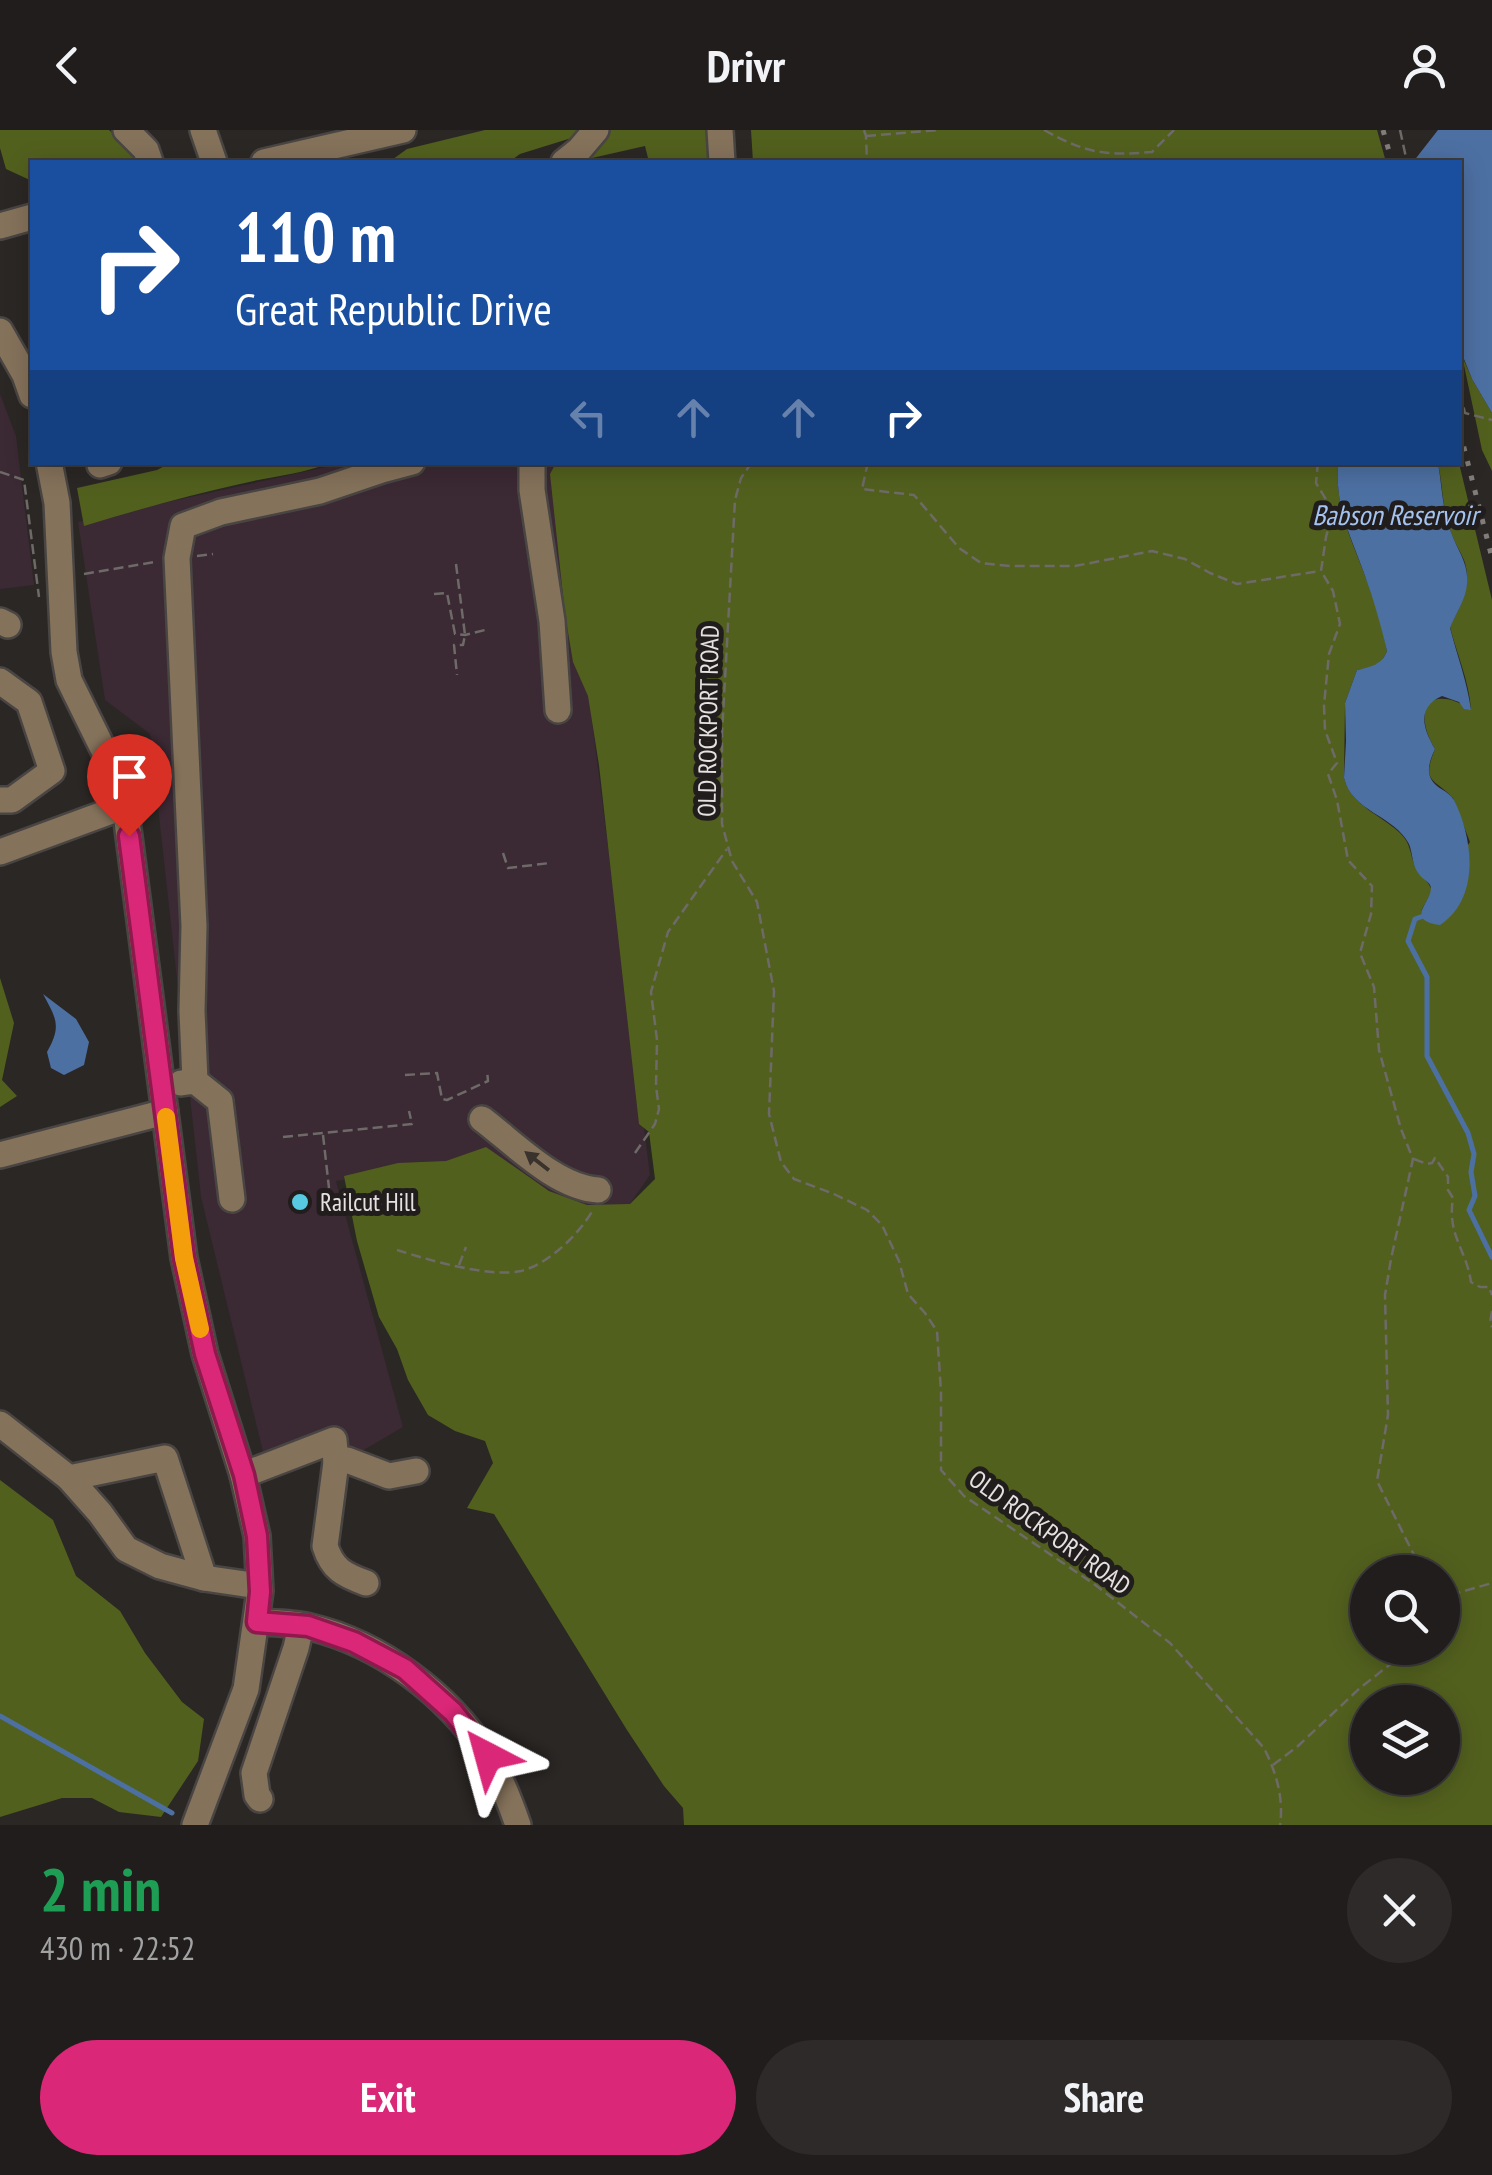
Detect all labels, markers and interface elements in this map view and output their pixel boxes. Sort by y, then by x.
text: Drivr [707,36,785,94]
icon: back [40,38,95,93]
icon: person [1397,38,1452,93]
text: 110 m [235,191,396,281]
icon: right [70,200,200,330]
text: Great Republic Drive [235,279,552,337]
icon: left [561,390,616,445]
icon: ahead [666,390,721,445]
icon: ahead [771,390,826,445]
icon: right [876,390,931,445]
water label: Babson Reservoir [1312,496,1482,533]
street label: OLD ROCKPORT ROAD [690,625,726,817]
pin [87,734,172,837]
icon: arrive [102,749,157,804]
one-way arrow [524,1151,550,1172]
place label: Railcut Hill [320,1186,416,1218]
marker: Railcut Hill [289,1191,311,1213]
street label: OLD ROCKPORT ROAD [963,1463,1137,1601]
map controls [1350,1555,1460,1795]
button: search [1350,1555,1460,1665]
button: layers [1350,1685,1460,1795]
position arrow [436,1704,540,1808]
text: 2 min [40,1850,161,1928]
button: close [1347,1858,1452,1963]
text: 430 m · 22:52 [40,1927,195,1969]
button: Exit [40,2040,736,2155]
button: Share [756,2040,1452,2155]

